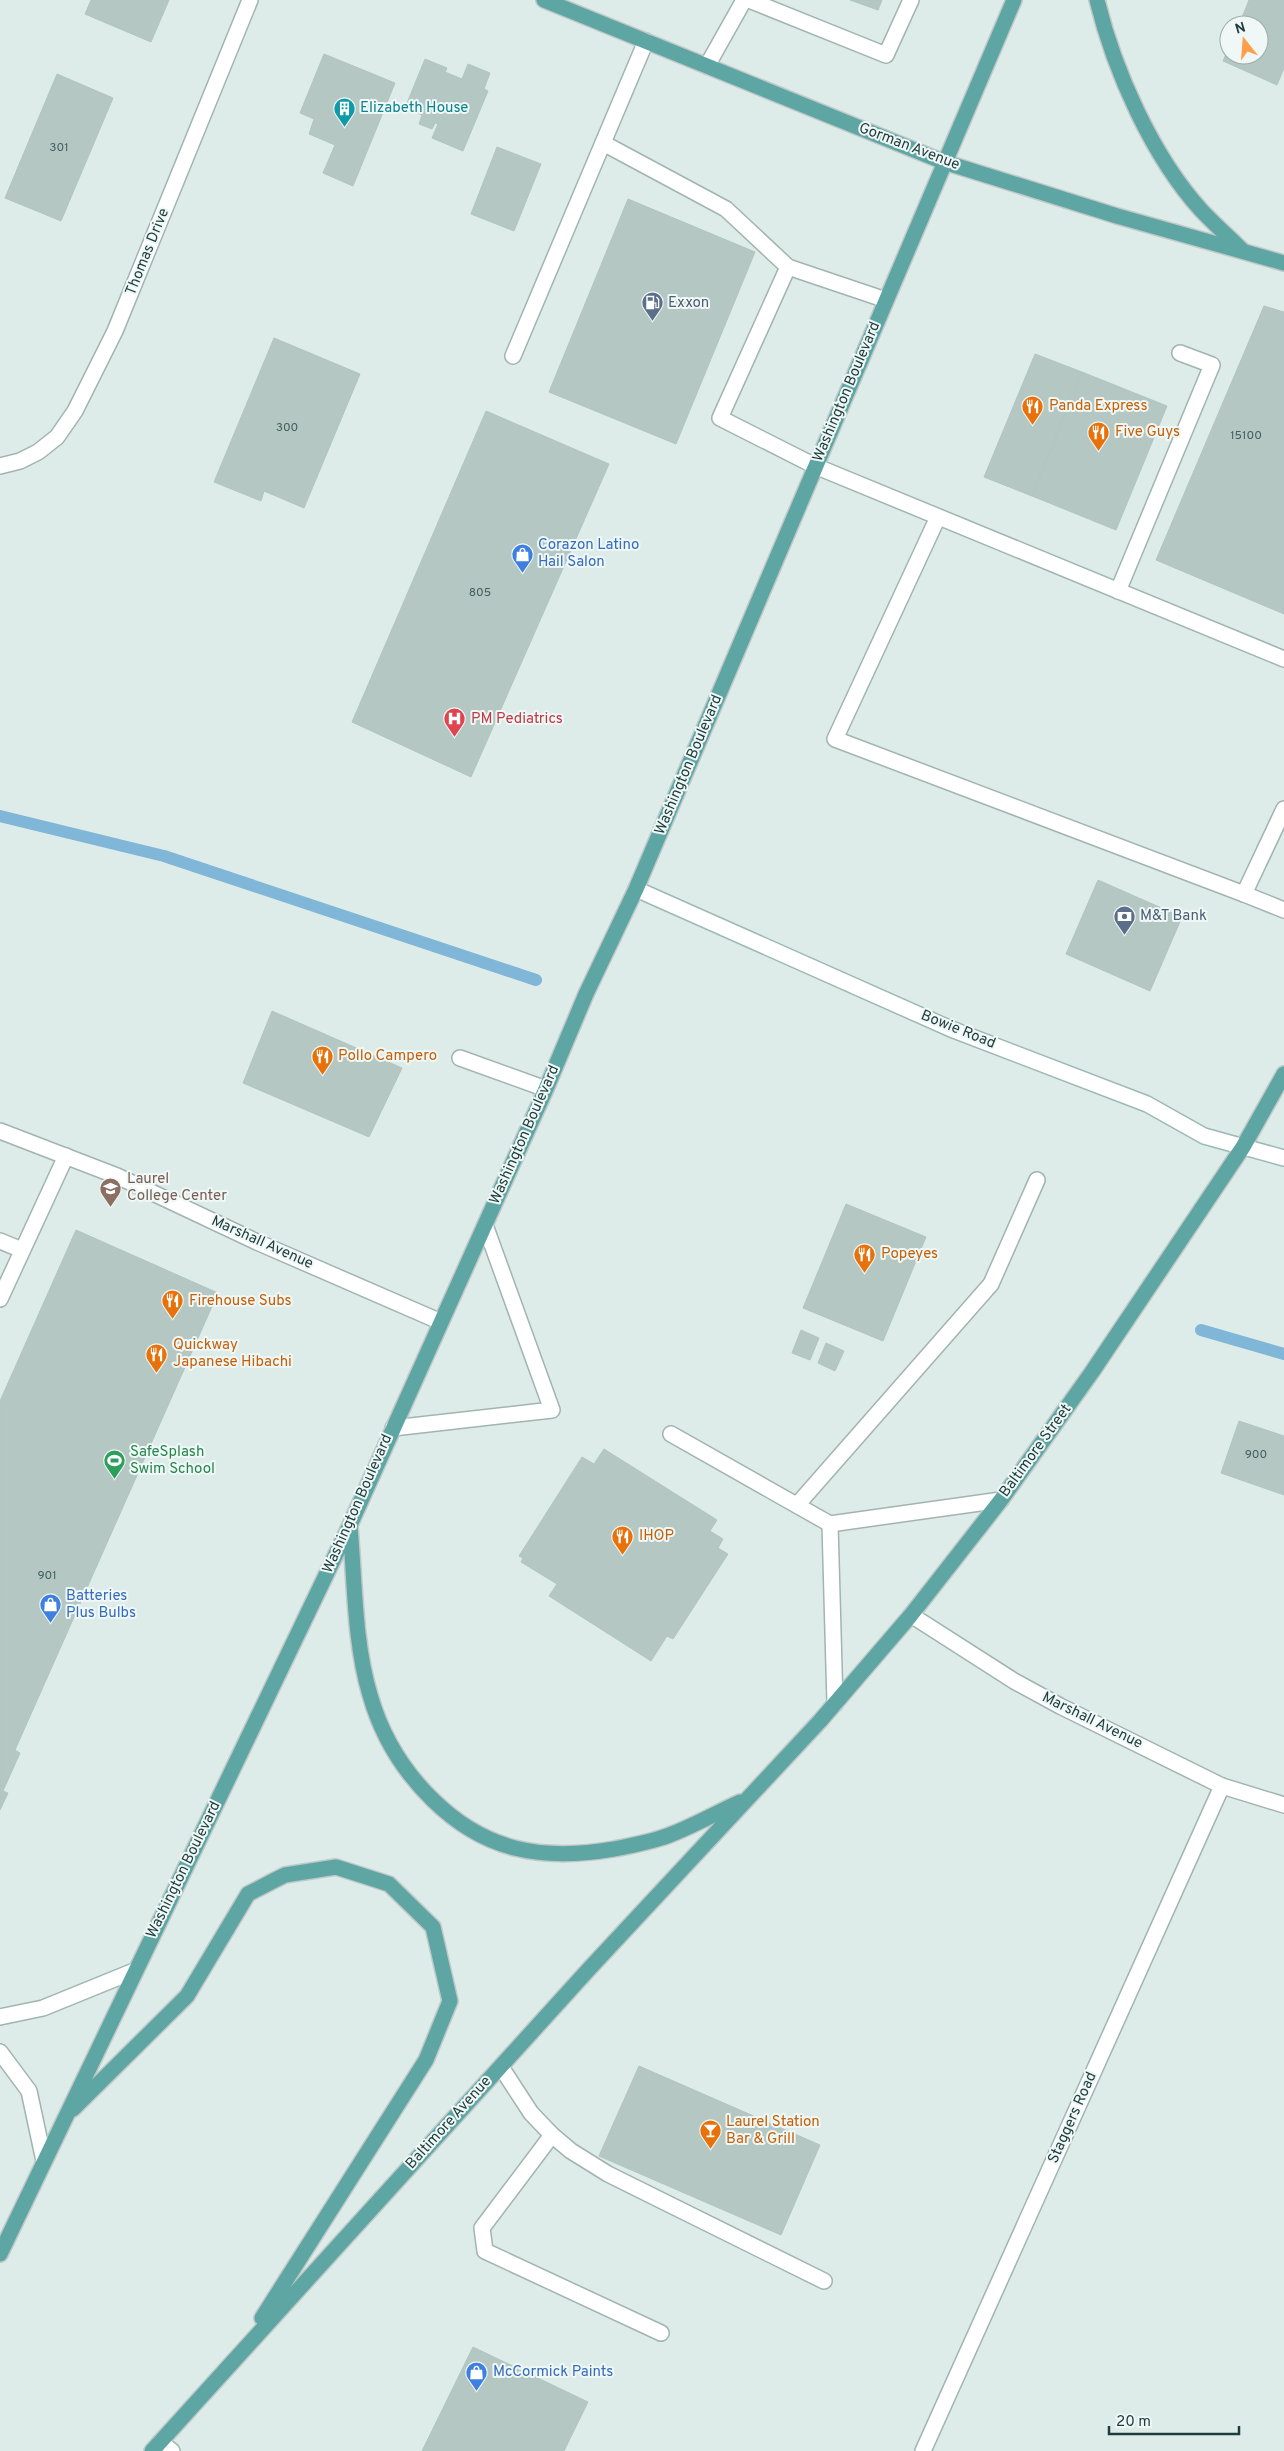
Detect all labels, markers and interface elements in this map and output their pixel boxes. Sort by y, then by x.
north arrow [1219,15,1269,65]
text: N [1233,19,1248,39]
building icon: Elizabeth House [332,96,356,127]
place label: Elizabeth House [360,99,468,118]
street label: Gorman Avenue [856,119,962,175]
house number: 301 [49,140,69,156]
street label: Thomas Drive [122,206,174,298]
fuel station icon: Exxon [640,291,664,322]
place label: Exxon [668,294,709,313]
street label: Washington Boulevard [809,319,885,465]
restaurant icon: Panda Express [1021,394,1045,425]
place label: Panda Express [1049,397,1147,416]
house number: 300 [276,420,298,436]
restaurant icon: Five Guys [1087,420,1111,451]
place label: Five Guys [1115,423,1180,442]
house number: 15100 [1230,428,1262,444]
place label: Corazon Latino Hail Salon [538,536,639,572]
shop icon: Corazon Latino Hail Salon [510,542,534,573]
house number: 805 [469,585,491,601]
street label: Washington Boulevard [651,692,727,838]
hospital icon: PM Pediatrics [443,707,467,738]
place label: PM Pediatrics [471,710,563,729]
bank icon: M&T Bank [1112,904,1136,935]
place label: M&T Bank [1140,907,1207,926]
street label: Bowie Road [918,1006,998,1054]
restaurant icon: Pollo Campero [310,1044,334,1075]
place label: Pollo Campero [338,1047,437,1066]
street label: Washington Boulevard [486,1063,564,1207]
place label: Laurel College Center [127,1170,227,1206]
school or university icon: Laurel College Center [99,1176,123,1207]
street label: Marshall Avenue [208,1212,316,1274]
restaurant icon: Popeyes [853,1242,877,1273]
place label: Popeyes [881,1245,938,1264]
restaurant icon: Firehouse Subs [161,1289,185,1320]
place label: Firehouse Subs [189,1292,291,1311]
place label: Quickway Japanese Hibachi [173,1336,292,1372]
restaurant icon: Quickway Japanese Hibachi [145,1342,169,1373]
street label: Baltimore Street [996,1401,1076,1501]
street label: Washington Boulevard [319,1432,397,1576]
place label: SafeSplash Swim School [130,1443,215,1479]
house number: 900 [1245,1447,1267,1463]
sports icon: SafeSplash Swim School [102,1449,126,1480]
restaurant icon: IHOP [611,1524,635,1555]
place label: IHOP [639,1527,674,1546]
house number: 901 [37,1568,57,1584]
place label: Batteries Plus Bulbs [66,1587,136,1623]
shop icon: Batteries Plus Bulbs [38,1593,62,1624]
street label: Marshall Avenue [1039,1688,1145,1754]
street label: Washington Boulevard [143,1798,225,1942]
street label: Staggers Road [1044,2069,1102,2167]
street label: Baltimore Avenue [402,2072,496,2174]
place label: Laurel Station Bar & Grill [726,2113,820,2149]
bar icon: Laurel Station Bar & Grill [698,2119,722,2150]
shop icon: McCormick Paints [465,2360,489,2391]
place label: McCormick Paints [493,2363,613,2382]
scale bar [1109,2404,1239,2436]
text: 20 m [1116,2413,1151,2432]

